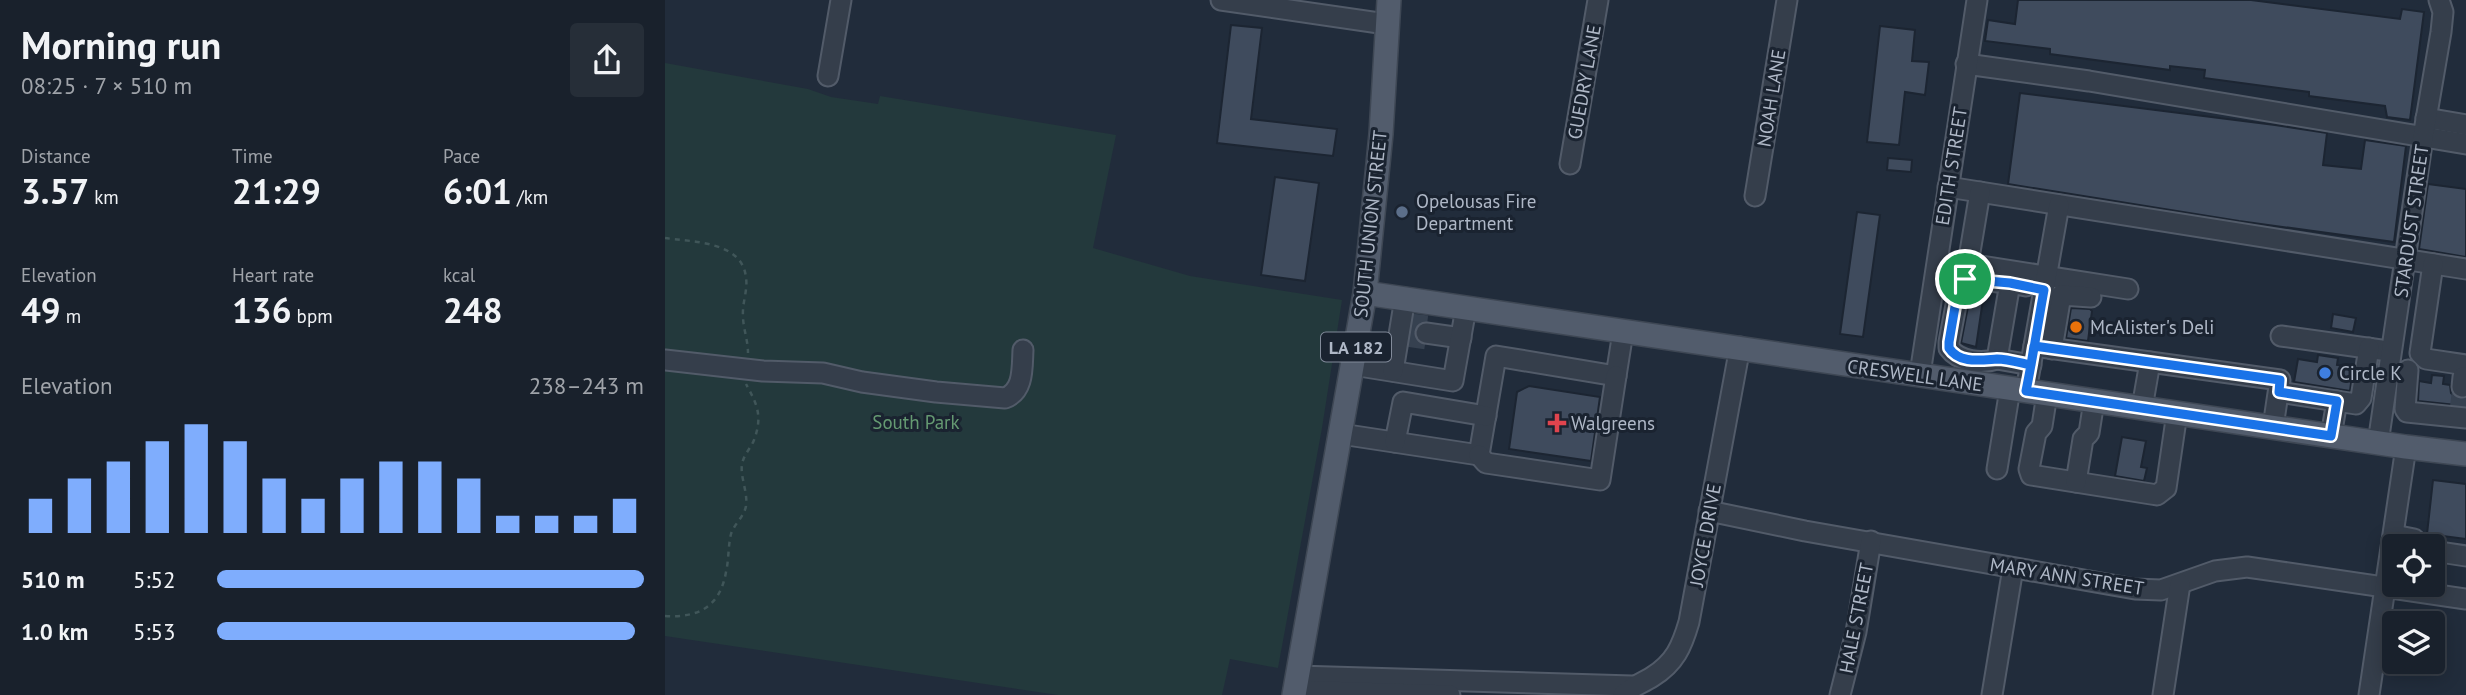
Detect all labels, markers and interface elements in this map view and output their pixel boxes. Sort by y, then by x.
text: Morning run [21,20,221,69]
button: share [570,23,644,97]
street label: GUEDRY LANE [1562,23,1606,141]
street label: NOAH LANE [1751,48,1791,148]
text: 08:25 · 7 × 510 m [21,71,192,100]
street label: EDITH STREET [1930,105,1972,227]
street label: SOUTH UNION STREET [1348,129,1392,319]
street label: STARDUST STREET [2388,142,2434,299]
text: Distance [21,144,91,168]
text: Time [232,144,273,168]
text: Pace [443,144,480,168]
text: 3.57 [21,168,89,214]
text: 21:29 [232,168,321,214]
text: 6:01 [443,168,512,214]
text: km [89,185,119,209]
text: /km [512,185,548,209]
place label: Opelousas Fire Department [1416,189,1536,235]
marker: Opelousas Fire Department [1394,204,1410,220]
pin [1935,249,1995,309]
icon: arrive [1946,260,1984,298]
text: Elevation [21,263,97,287]
text: Heart rate [232,263,314,287]
text: kcal [443,263,475,287]
text: 49 [21,287,61,333]
text: 136 [232,287,292,333]
text: 248 [443,287,503,333]
text: m [61,304,81,328]
text: bpm [292,304,333,328]
place label: McAlister's Deli [2090,315,2214,339]
marker: McAlister's Deli [2068,319,2084,335]
road number: LA 182 [1321,332,1391,362]
street label: CRESWELL LANE [1846,354,1984,396]
place label: Circle K [2339,361,2402,385]
marker: Circle K [2317,365,2333,381]
text: Elevation [21,371,113,400]
text: 238–243 m [529,371,644,400]
park label: South Park [872,410,960,434]
place label: Walgreens [1571,411,1655,435]
marker: Walgreens [1549,415,1565,431]
street label: JOYCE DRIVE [1684,482,1726,589]
map controls [2382,534,2445,674]
button: locate [2382,534,2445,597]
street label: MARY ANN STREET [1988,552,2146,600]
street label: HALE STREET [1834,560,1879,675]
text: 510 m [21,565,84,594]
text: 5:52 [133,565,176,594]
button: layers [2382,611,2445,674]
text: 1.0 km [21,617,88,646]
text: 5:53 [133,617,176,646]

